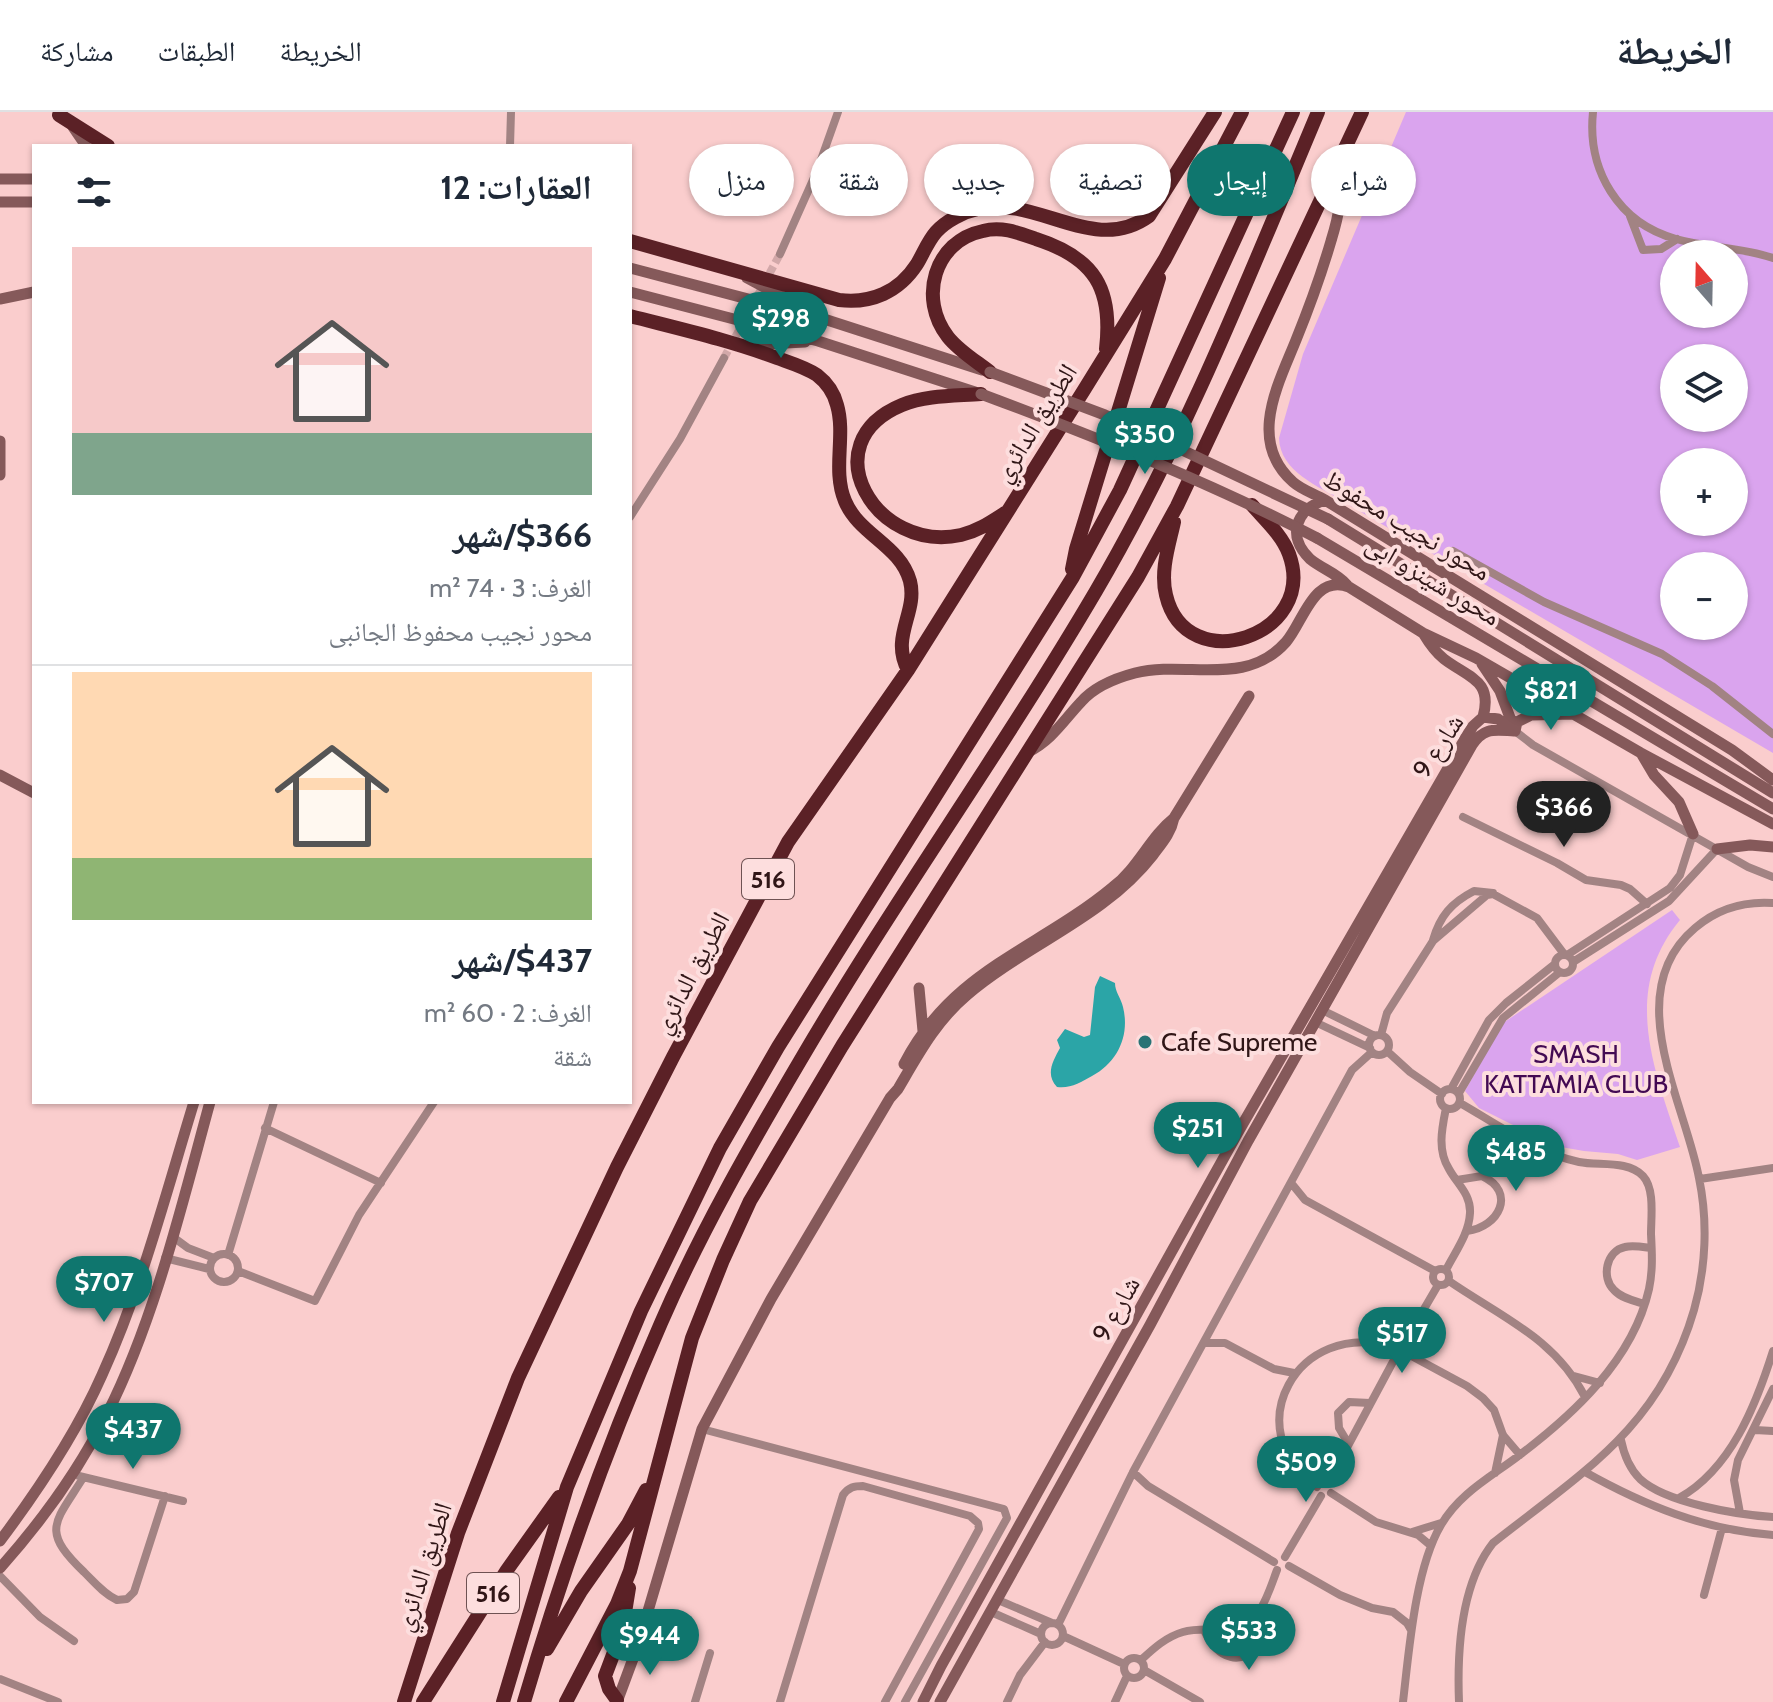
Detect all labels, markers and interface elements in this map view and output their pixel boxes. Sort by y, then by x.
text: الخريطة [1616,27,1733,74]
text: مشاركة [40,34,114,68]
text: الطبقات [158,34,235,68]
text: الخريطة [279,34,362,68]
chip: منزل [689,144,794,216]
chip: شقة [810,144,908,216]
chip: جديد [924,144,1034,216]
chip: تصفية [1050,144,1171,216]
chip: إيجار [1187,144,1295,216]
chip: شراء [1311,144,1416,216]
text: العقارات: 12 [440,166,592,208]
icon: filters [72,170,116,214]
north arrow [1660,240,1748,328]
map controls [1660,240,1748,640]
pin: $298 [734,292,828,360]
icon: home [260,299,404,443]
text: $298 [751,302,811,334]
button: layers [1660,344,1748,432]
street label: الطريق الدائري [986,358,1088,491]
pin: $350 [1098,408,1192,476]
text: $350 [1114,418,1176,450]
button: + [1660,448,1748,536]
street label: محور نجيب محفوظ [1318,462,1496,588]
text: $366/شهر [453,514,592,556]
street label: محور شينزو ابى [1360,527,1506,633]
button: − [1660,552,1748,640]
text: الغرف: 3 · 74 m² [429,572,592,604]
text: محور نجيب محفوظ الجانبى [328,616,592,648]
pin: $821 [1504,664,1598,732]
text: $821 [1524,674,1578,706]
street label: شارع 9 [1406,708,1470,784]
icon: home [260,724,404,868]
pin: $366 [1517,781,1611,849]
text: $366 [1535,791,1593,823]
road number: 516 [742,859,794,899]
street label: الطريق الدائري [645,906,741,1042]
text: $437/شهر [453,939,592,981]
text: الغرف: 2 · 60 m² [424,997,592,1029]
place label: Cafe Supreme [1161,1026,1317,1058]
marker: Cafe Supreme [1136,1033,1154,1051]
park label: SMASH KATTAMIA CLUB [1484,1038,1668,1100]
text: شقة [553,1041,592,1073]
pin: $251 [1151,1102,1245,1170]
text: $251 [1172,1112,1224,1144]
pin: $485 [1469,1125,1563,1193]
text: $485 [1486,1135,1546,1167]
pin: $707 [57,1256,151,1324]
text: $707 [74,1266,134,1298]
street label: شارع 9 [1085,1271,1147,1347]
pin: $517 [1355,1307,1449,1375]
text: $517 [1376,1317,1428,1349]
pin: $437 [86,1403,180,1471]
text: $437 [104,1413,162,1445]
pin: $509 [1259,1436,1353,1504]
text: $509 [1275,1446,1337,1478]
street label: الطريق الدائري [387,1498,463,1637]
road number: 516 [467,1573,519,1613]
pin: $533 [1202,1604,1296,1672]
pin: $944 [603,1609,697,1677]
text: $533 [1220,1614,1278,1646]
text: $944 [619,1619,681,1651]

